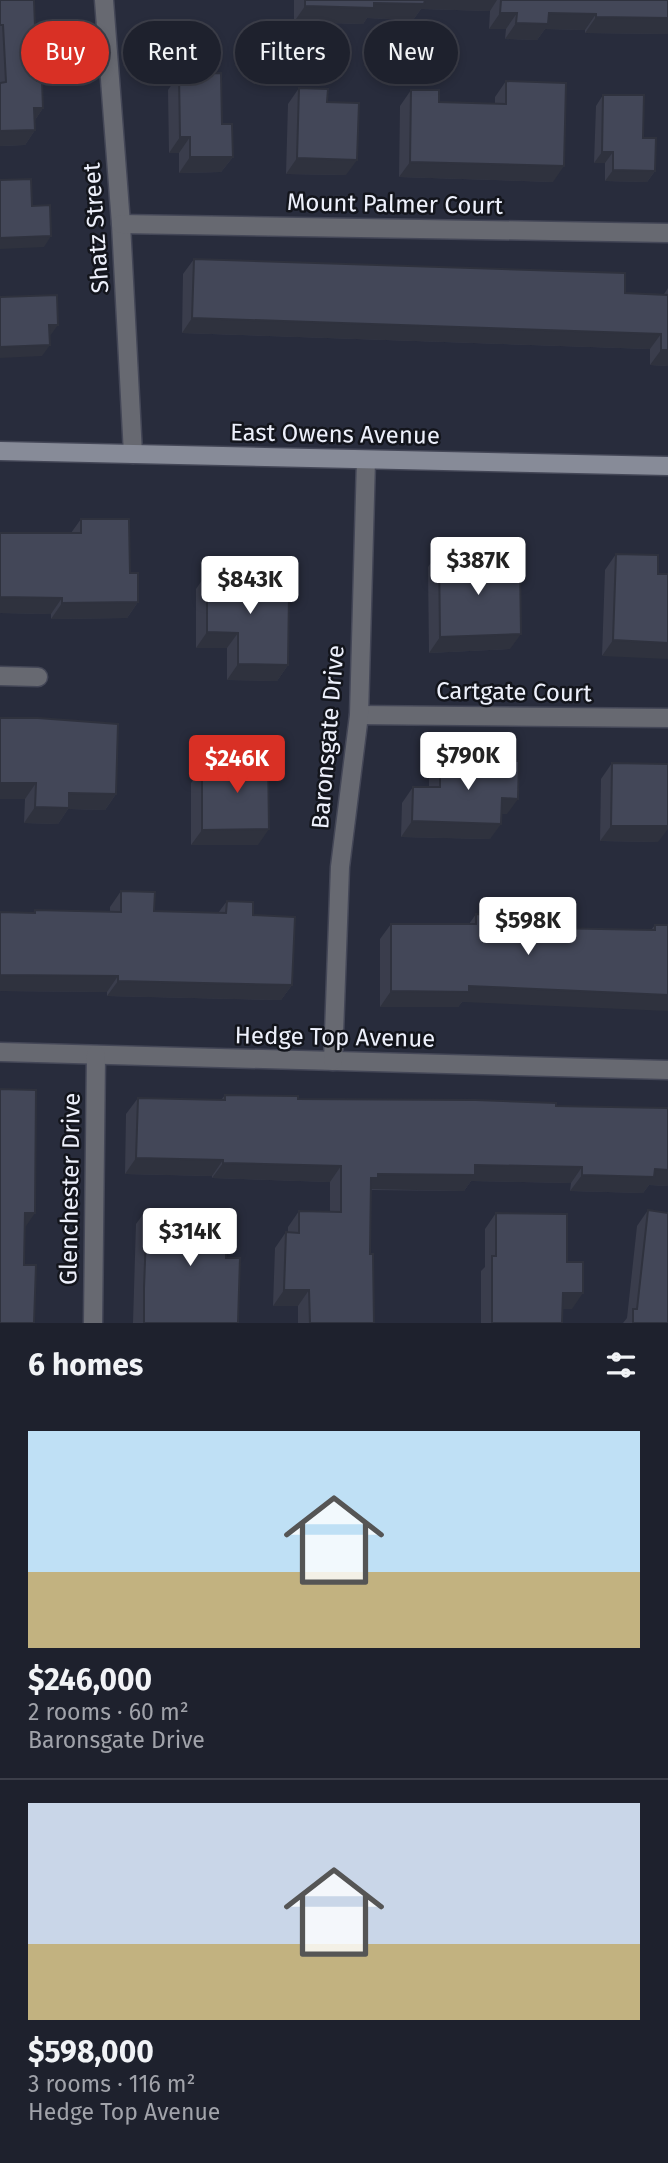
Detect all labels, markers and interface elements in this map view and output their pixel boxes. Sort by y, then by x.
chip: Buy [21,21,109,84]
chip: Rent [123,21,221,84]
chip: Filters [235,21,350,84]
chip: New [364,21,458,84]
street label: Shatz Street [77,161,115,294]
street label: Mount Palmer Court [287,188,504,220]
street label: East Owens Avenue [230,418,440,450]
pin: $387K [429,538,527,597]
text: $387K [447,546,509,574]
pin: $843K [201,556,299,616]
text: $843K [217,565,283,593]
street label: Baronsgate Drive [306,644,350,830]
street label: Cartgate Court [436,677,592,707]
pin: $790K [419,732,517,792]
pin: $246K [188,736,286,795]
text: $790K [436,741,500,769]
text: $246K [205,744,269,772]
pin: $598K [479,898,577,957]
text: $598K [495,906,561,934]
street label: Hedge Top Avenue [234,1021,436,1053]
street label: Glenchester Drive [54,1093,86,1285]
pin: $314K [141,1208,239,1268]
text: $314K [159,1217,221,1245]
icon: filters [602,1346,640,1384]
text: 6 homes [28,1347,143,1383]
icon: home [271,1477,397,1603]
text: $246,000 [28,1662,152,1698]
text: 2 rooms · 60 m² [28,1698,189,1726]
text: Baronsgate Drive [28,1726,205,1754]
icon: home [271,1849,397,1975]
text: $598,000 [28,2034,154,2070]
text: 3 rooms · 116 m² [28,2070,196,2098]
text: Hedge Top Avenue [28,2098,220,2126]

